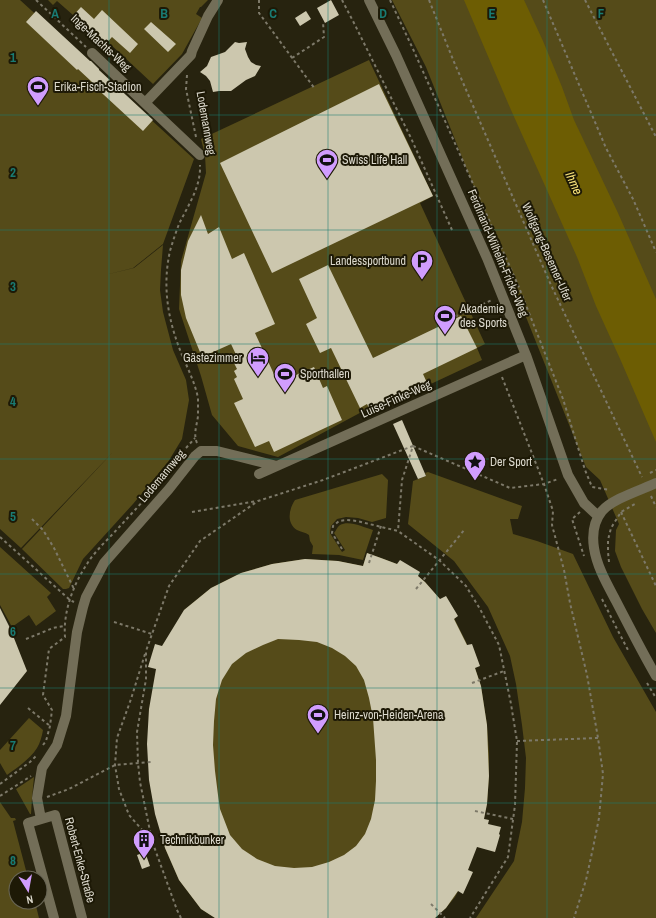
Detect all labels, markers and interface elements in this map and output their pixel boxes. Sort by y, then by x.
text: A [51,5,59,22]
text: B [160,5,168,22]
text: C [269,5,277,22]
text: D [379,5,387,22]
text: E [488,5,496,22]
text: F [598,5,605,22]
street label: Inge-Machts-Weg [67,11,135,76]
text: 1 [10,49,16,66]
sports icon: Erika-Fisch-Stadion [25,74,51,107]
place label: Erika-Fisch-Stadion [54,79,142,95]
street label: Lodemannweg [193,90,220,157]
sports icon: Swiss Life Hall [314,147,340,180]
place label: Swiss Life Hall [342,152,407,168]
text: 2 [10,164,16,181]
water label: Ihme [561,169,587,197]
street label: Ferdinand-Wilhelm-Fricke-Weg [464,187,532,320]
street label: Wolfgang-Besemer-Ufer [518,200,576,304]
parking icon: Landessportbund [409,248,435,281]
place label: Landessportbund [330,253,406,269]
text: 3 [10,278,16,295]
place label: Akademie des Sports [459,301,507,331]
sports icon: Akademie des Sports [432,303,458,336]
hotel icon: Gästezimmer [245,345,271,378]
place label: Gästezimmer [183,350,243,366]
sports icon: Sporthallen [272,361,298,394]
place label: Sporthallen [300,366,350,382]
street label: Luise-Finke-Weg [358,376,434,422]
text: 4 [10,393,16,410]
street label: Lodemannweg [135,446,189,506]
place icon: Der Sport [462,449,488,482]
place label: Der Sport [490,454,532,470]
text: 5 [10,508,16,525]
text: 6 [10,623,16,640]
sports icon: Heinz-von-Heiden-Arena [305,702,331,735]
place label: Heinz-von-Heiden-Arena [334,707,444,723]
text: 7 [10,737,16,754]
street label: Robert-Enke-Straße [61,815,99,905]
building icon: Technikbunker [131,827,157,860]
place label: Technikbunker [160,832,225,848]
text: 8 [10,852,16,869]
north arrow [8,870,48,910]
text: N [25,892,34,907]

